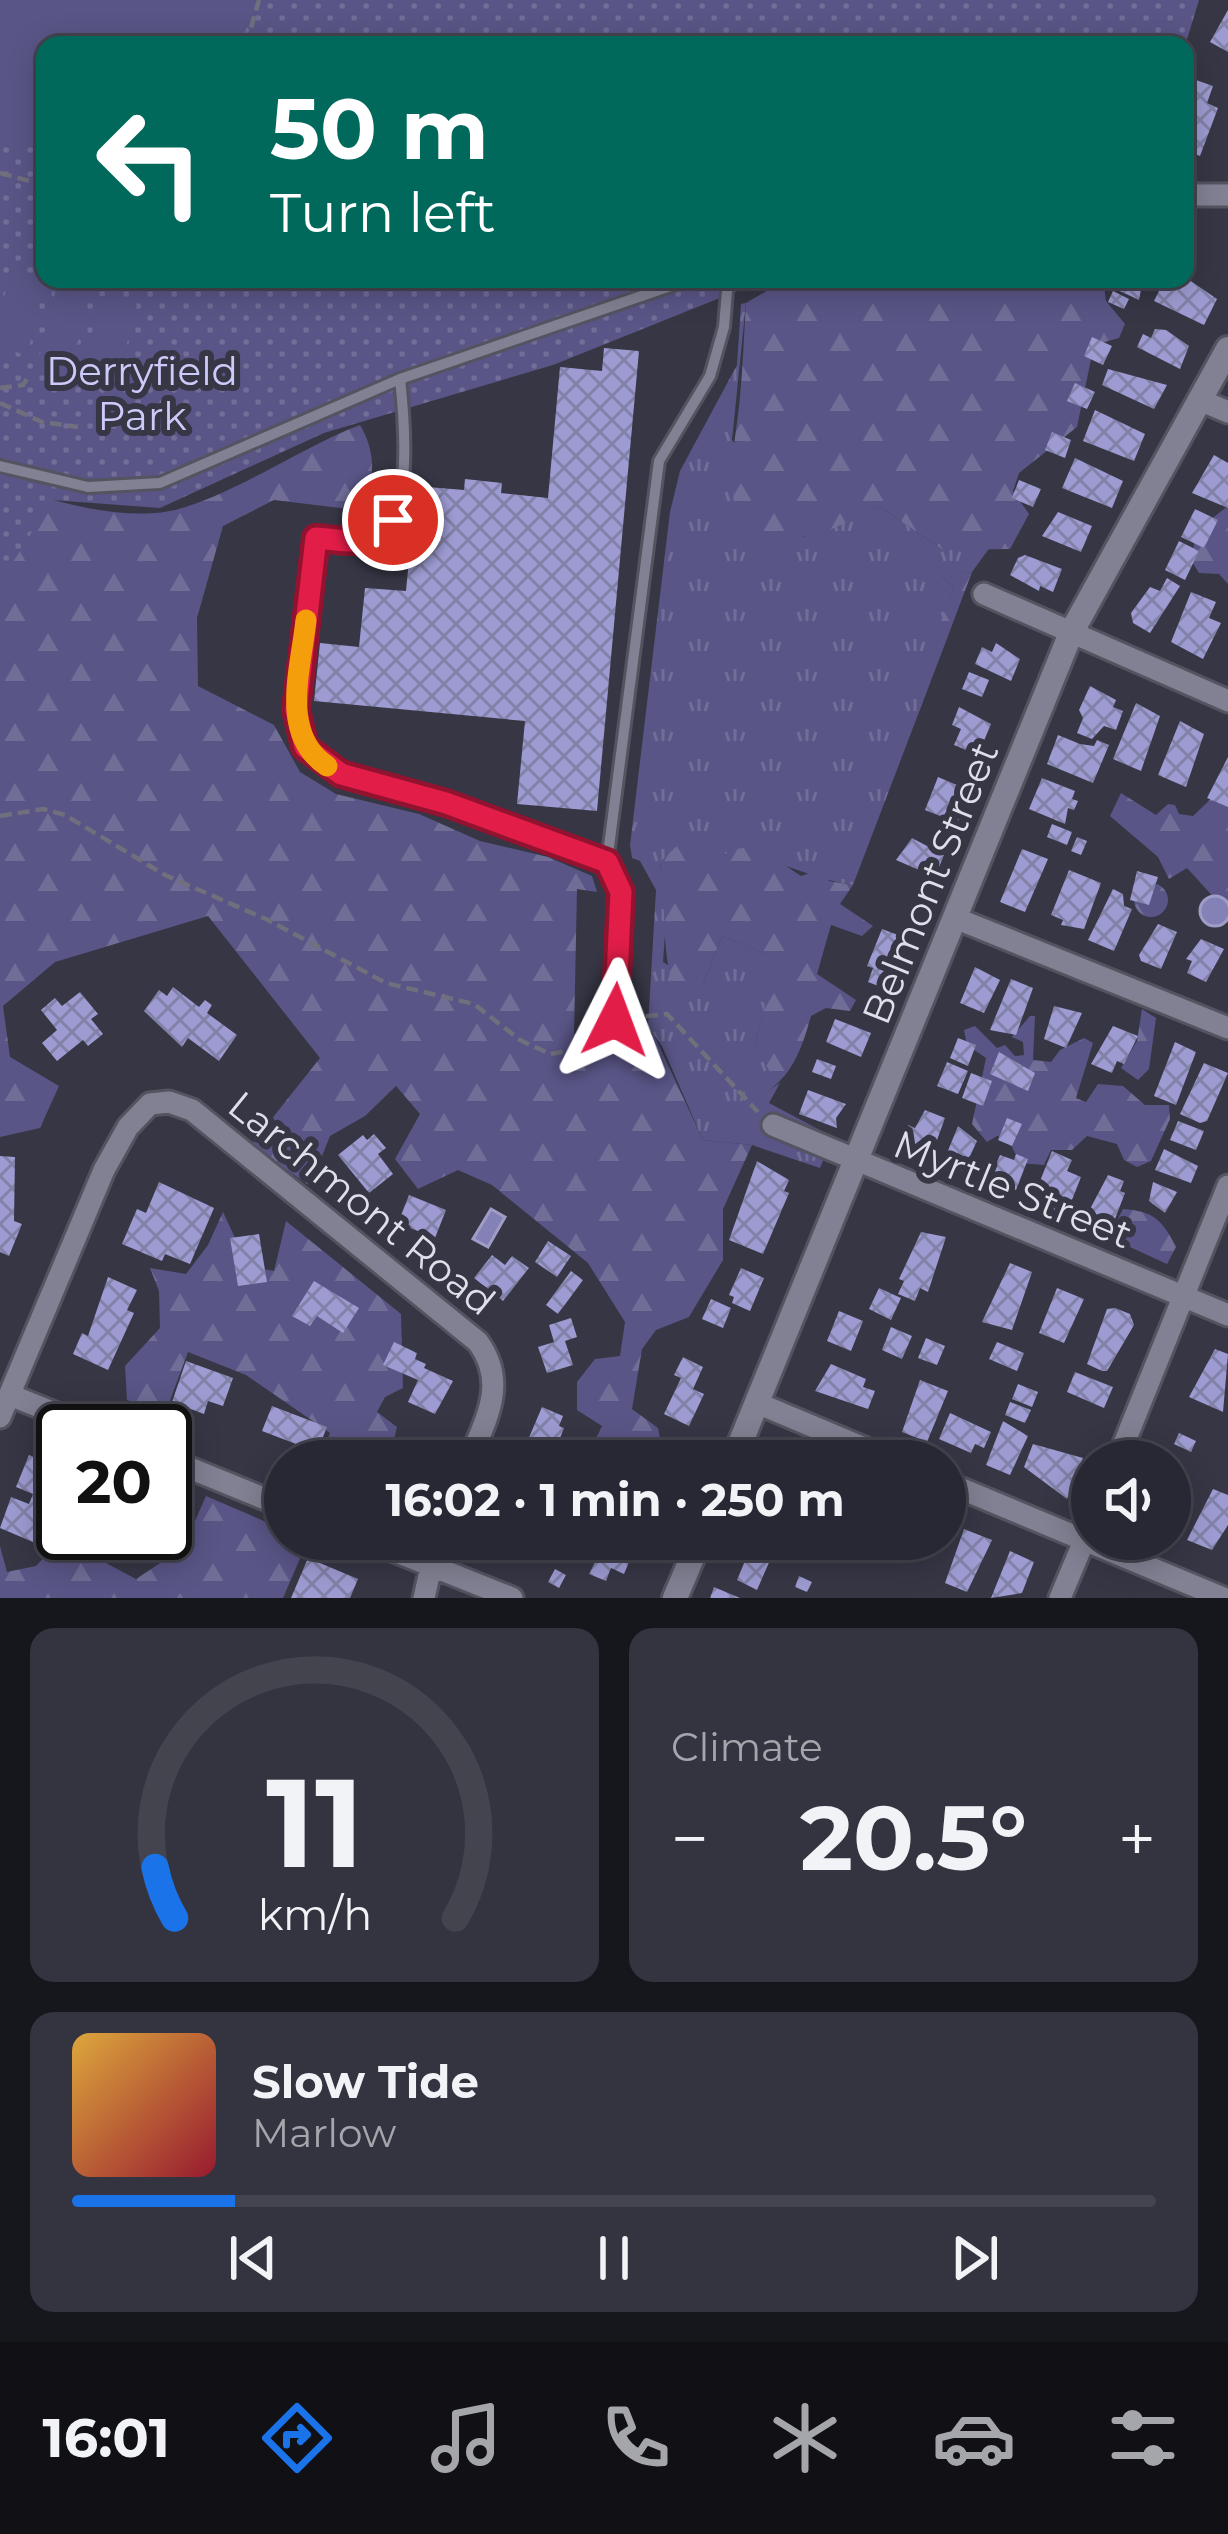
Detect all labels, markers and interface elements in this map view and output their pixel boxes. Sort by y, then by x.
text: 50 m [270,78,489,180]
icon: left [72,84,228,240]
text: Turn left [270,180,496,246]
park label: Derryfield Park [46,347,238,440]
pin [342,469,444,571]
icon: arrive [360,487,426,553]
street label: Belmont Street [852,735,1008,1031]
position arrow [552,957,678,1083]
street label: Larchmont Road [219,1081,505,1325]
street label: Myrtle Street [887,1119,1139,1259]
speed limit sign: 20 [36,1404,192,1560]
map controls [1071,1440,1191,1560]
button: sound [1071,1440,1191,1560]
text: 16:02 · 1 min · 250 m [385,1472,845,1527]
text: Climate [671,1723,823,1771]
text: 11 [266,1746,363,1898]
text: 20.5° [800,1783,1027,1893]
text: − [671,1798,709,1879]
text: + [1118,1798,1156,1879]
text: km/h [257,1888,372,1941]
text: Slow Tide [252,2054,479,2109]
text: Marlow [252,2109,396,2157]
icon: previous [220,2225,286,2291]
icon: pause [581,2225,647,2291]
icon: next [942,2225,1008,2291]
icon: directions [255,2396,339,2480]
icon: music [424,2396,508,2480]
icon: phone [594,2396,678,2480]
icon: climate [763,2396,847,2480]
icon: car [932,2396,1016,2480]
icon: filters [1101,2396,1185,2480]
text: 16:01 [43,2405,170,2471]

